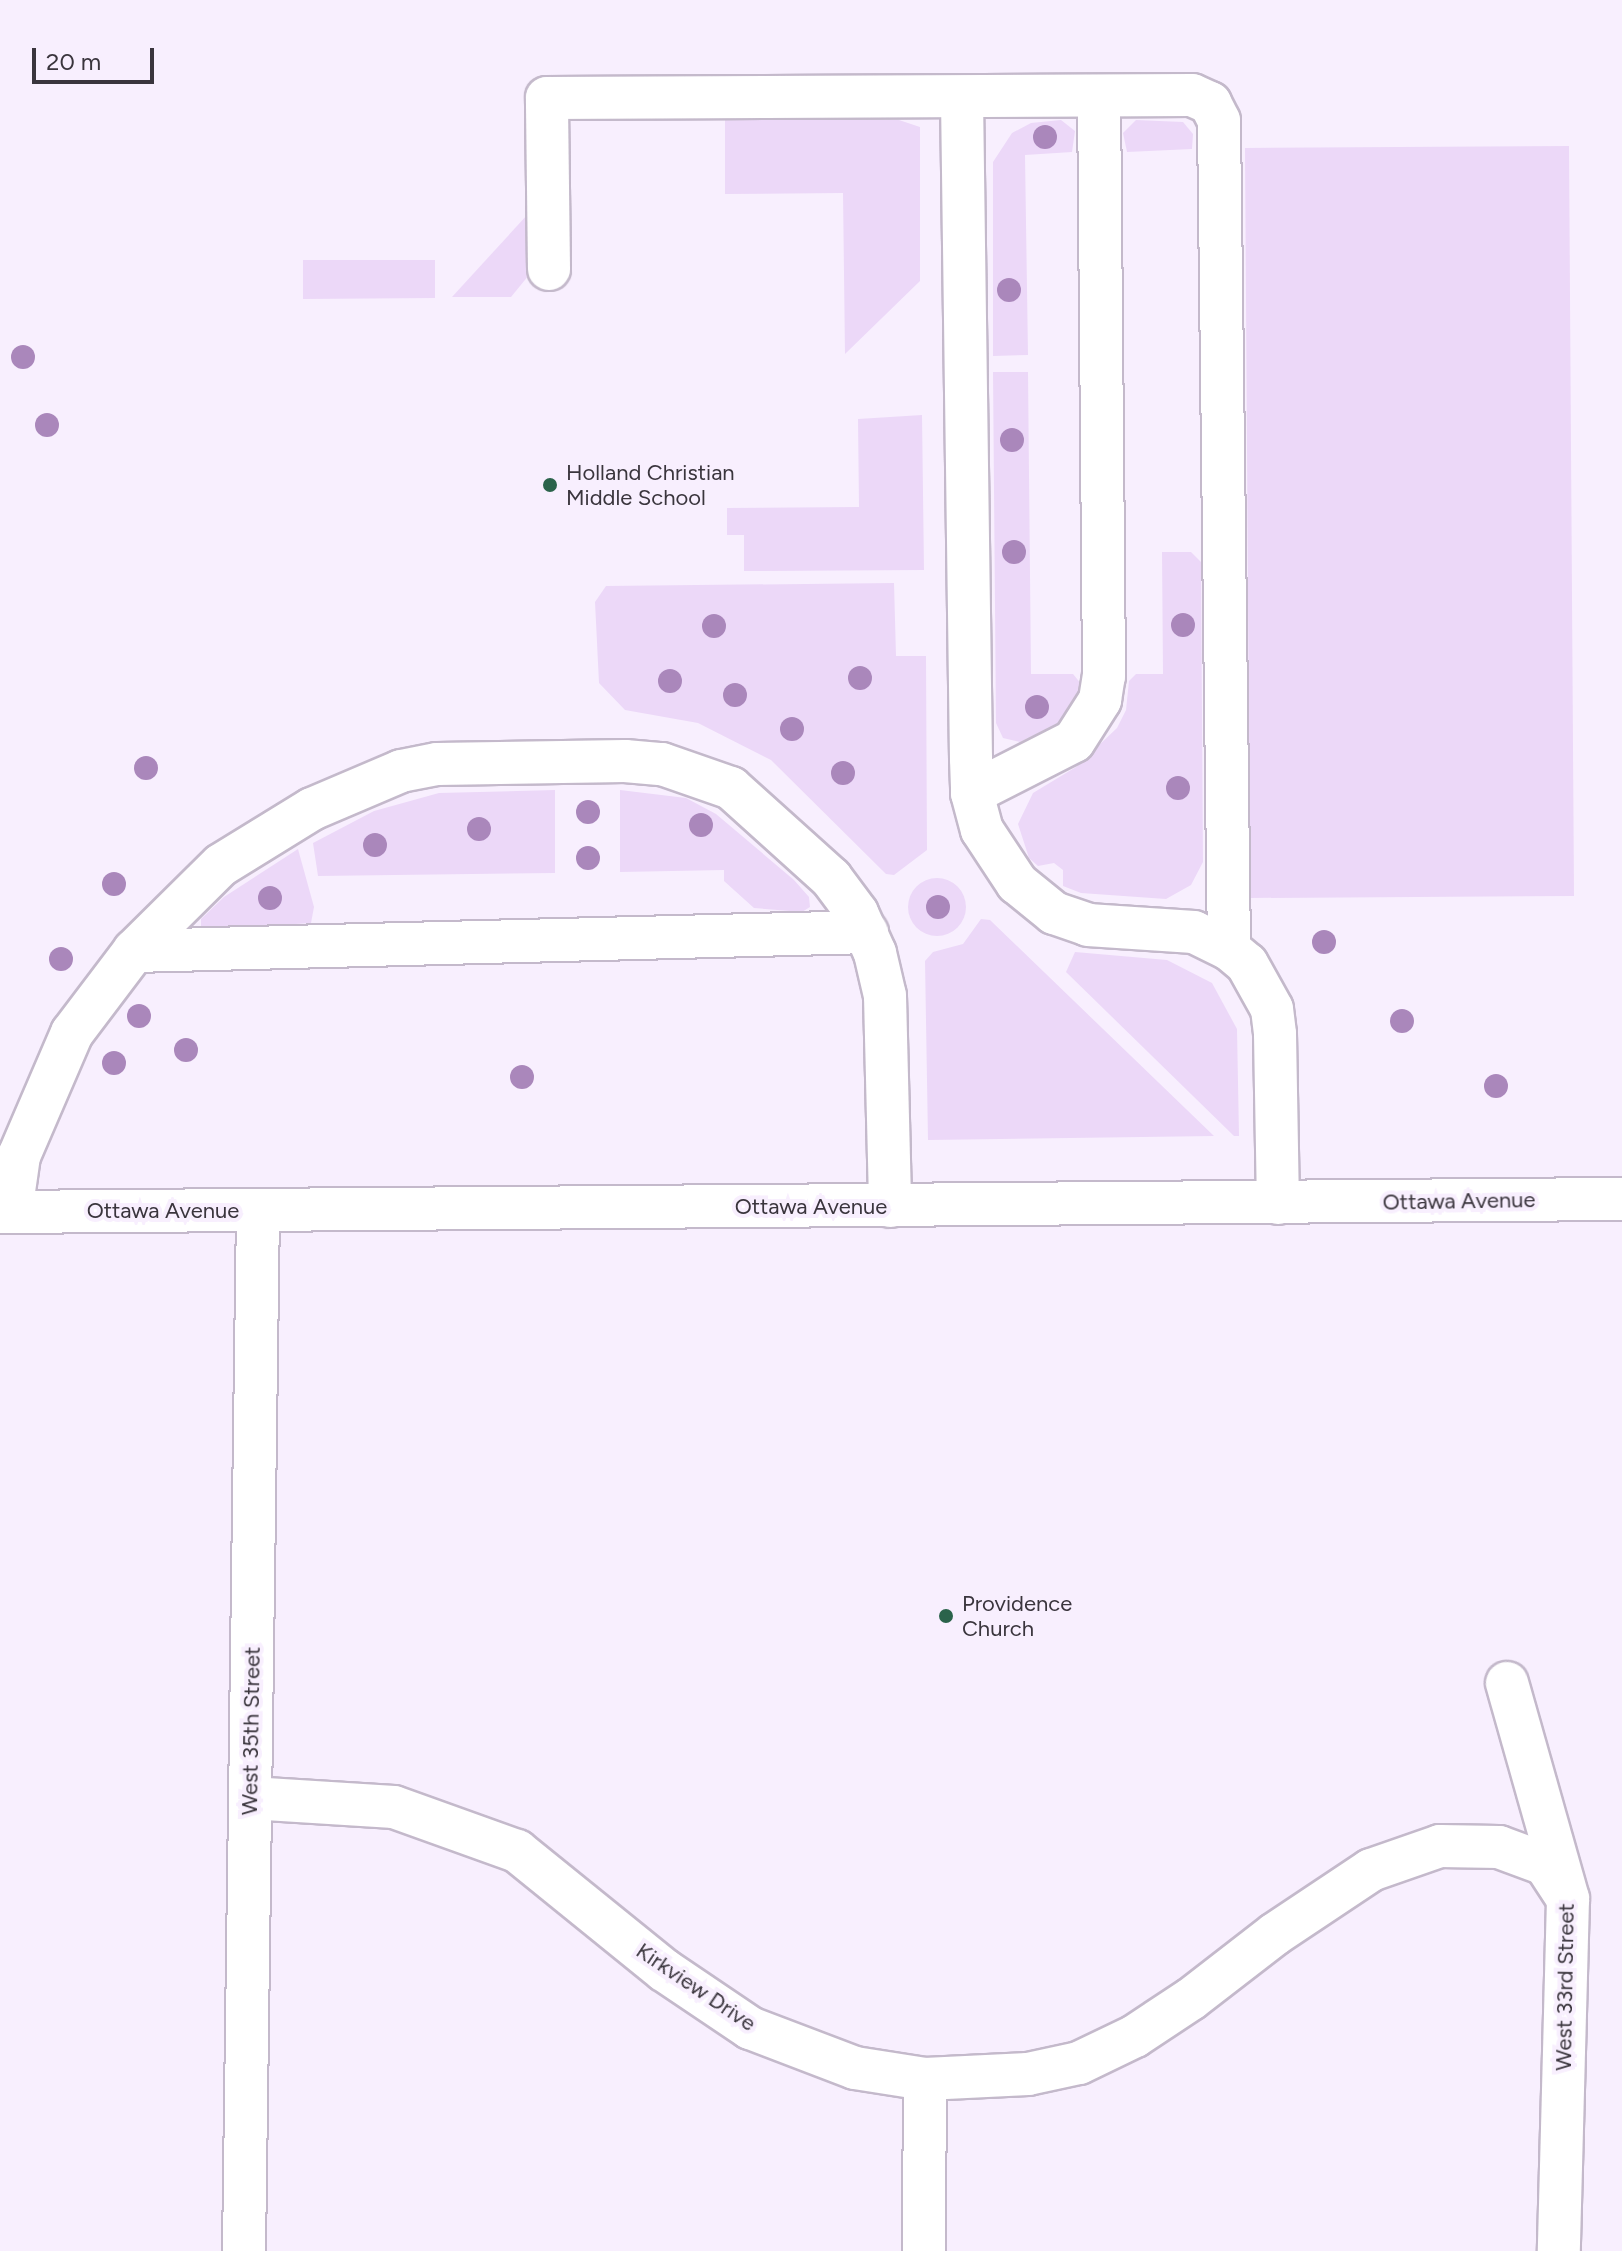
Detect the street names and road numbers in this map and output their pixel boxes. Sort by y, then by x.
street label: Ottawa Avenue [1382,1186,1536,1216]
street label: Ottawa Avenue [735,1194,887,1220]
street label: Ottawa Avenue [87,1198,239,1224]
street label: West 35th Street [236,1647,266,1815]
street label: West 33rd Street [1550,1903,1580,2071]
street label: Kirkview Drive [631,1937,761,2037]

